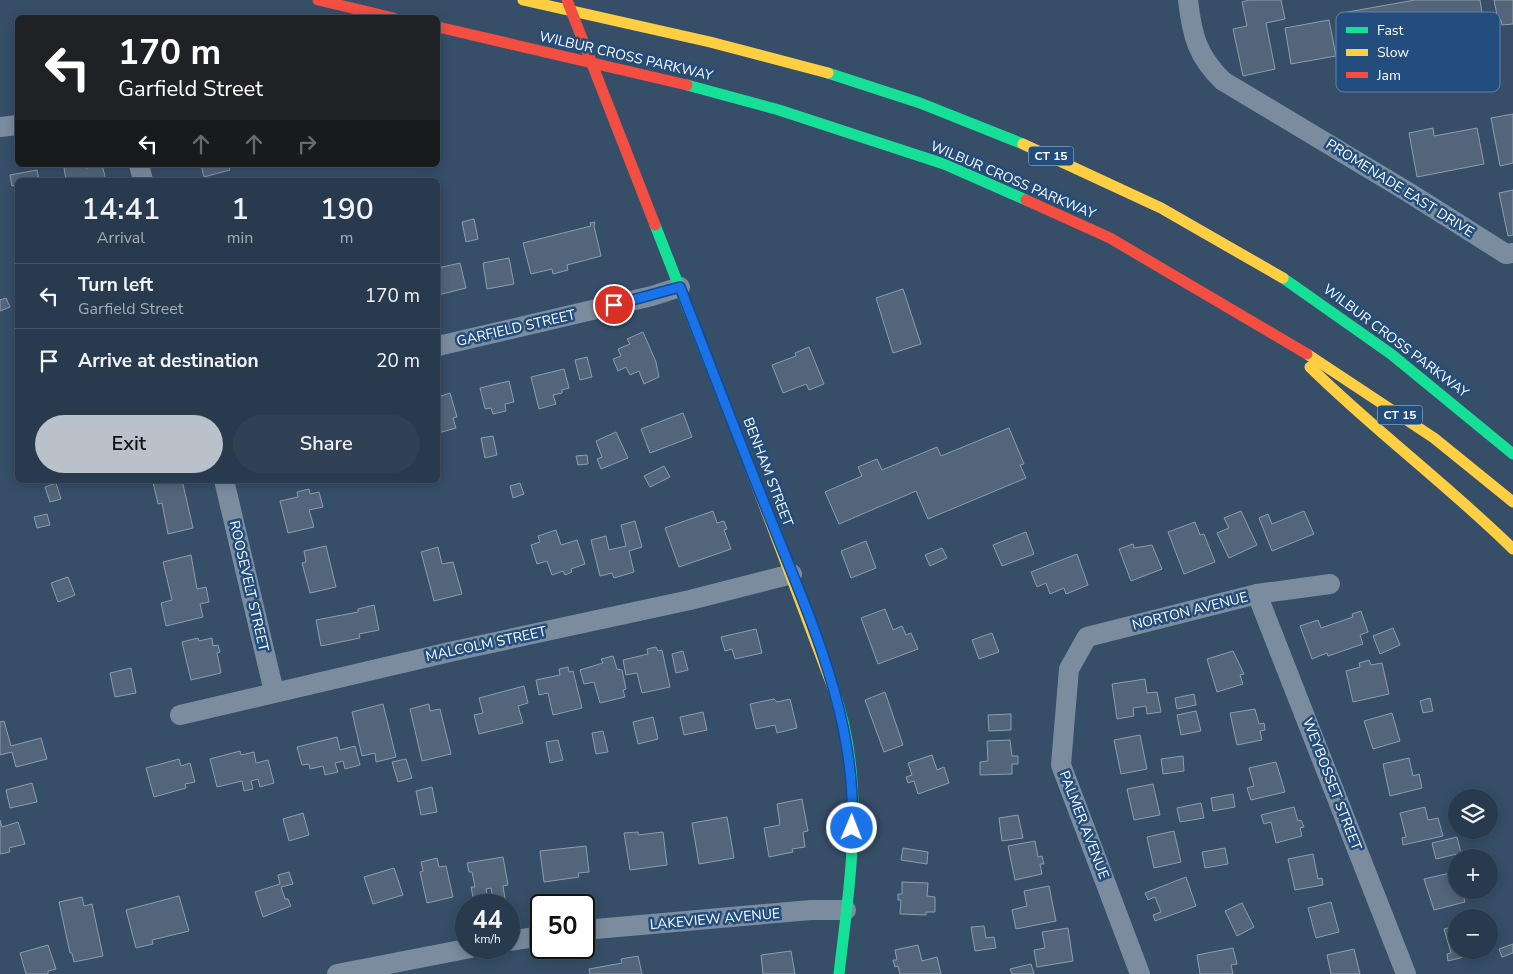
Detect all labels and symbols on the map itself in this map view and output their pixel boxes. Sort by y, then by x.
legend [1336,12,1500,92]
text: Fast [1377,21,1403,40]
street label: WILBUR CROSS PARKWAY [537,27,715,85]
text: Slow [1377,43,1409,62]
text: Jam [1376,66,1401,85]
street label: PROMENADE EAST DRIVE [1322,135,1478,241]
street label: WILBUR CROSS PARKWAY [927,137,1099,224]
road number: CT 15 [1028,146,1074,166]
street label: WILBUR CROSS PARKWAY [1319,280,1473,402]
pin [593,284,635,326]
street label: GARFIELD STREET [455,305,578,351]
road number: CT 15 [1378,406,1422,424]
street label: BENHAM STREET [738,415,798,530]
street label: ROOSEVELT STREET [225,519,273,654]
street label: NORTON AVENUE [1130,587,1250,635]
street label: MALCOLM STREET [424,622,549,666]
street label: WEYBOSSET STREET [1298,715,1366,853]
street label: PALMER AVENUE [1055,768,1113,882]
position arrow [825,801,877,853]
speed limit sign: 50 [530,894,595,959]
street label: LAKEVIEW AVENUE [649,904,781,934]

